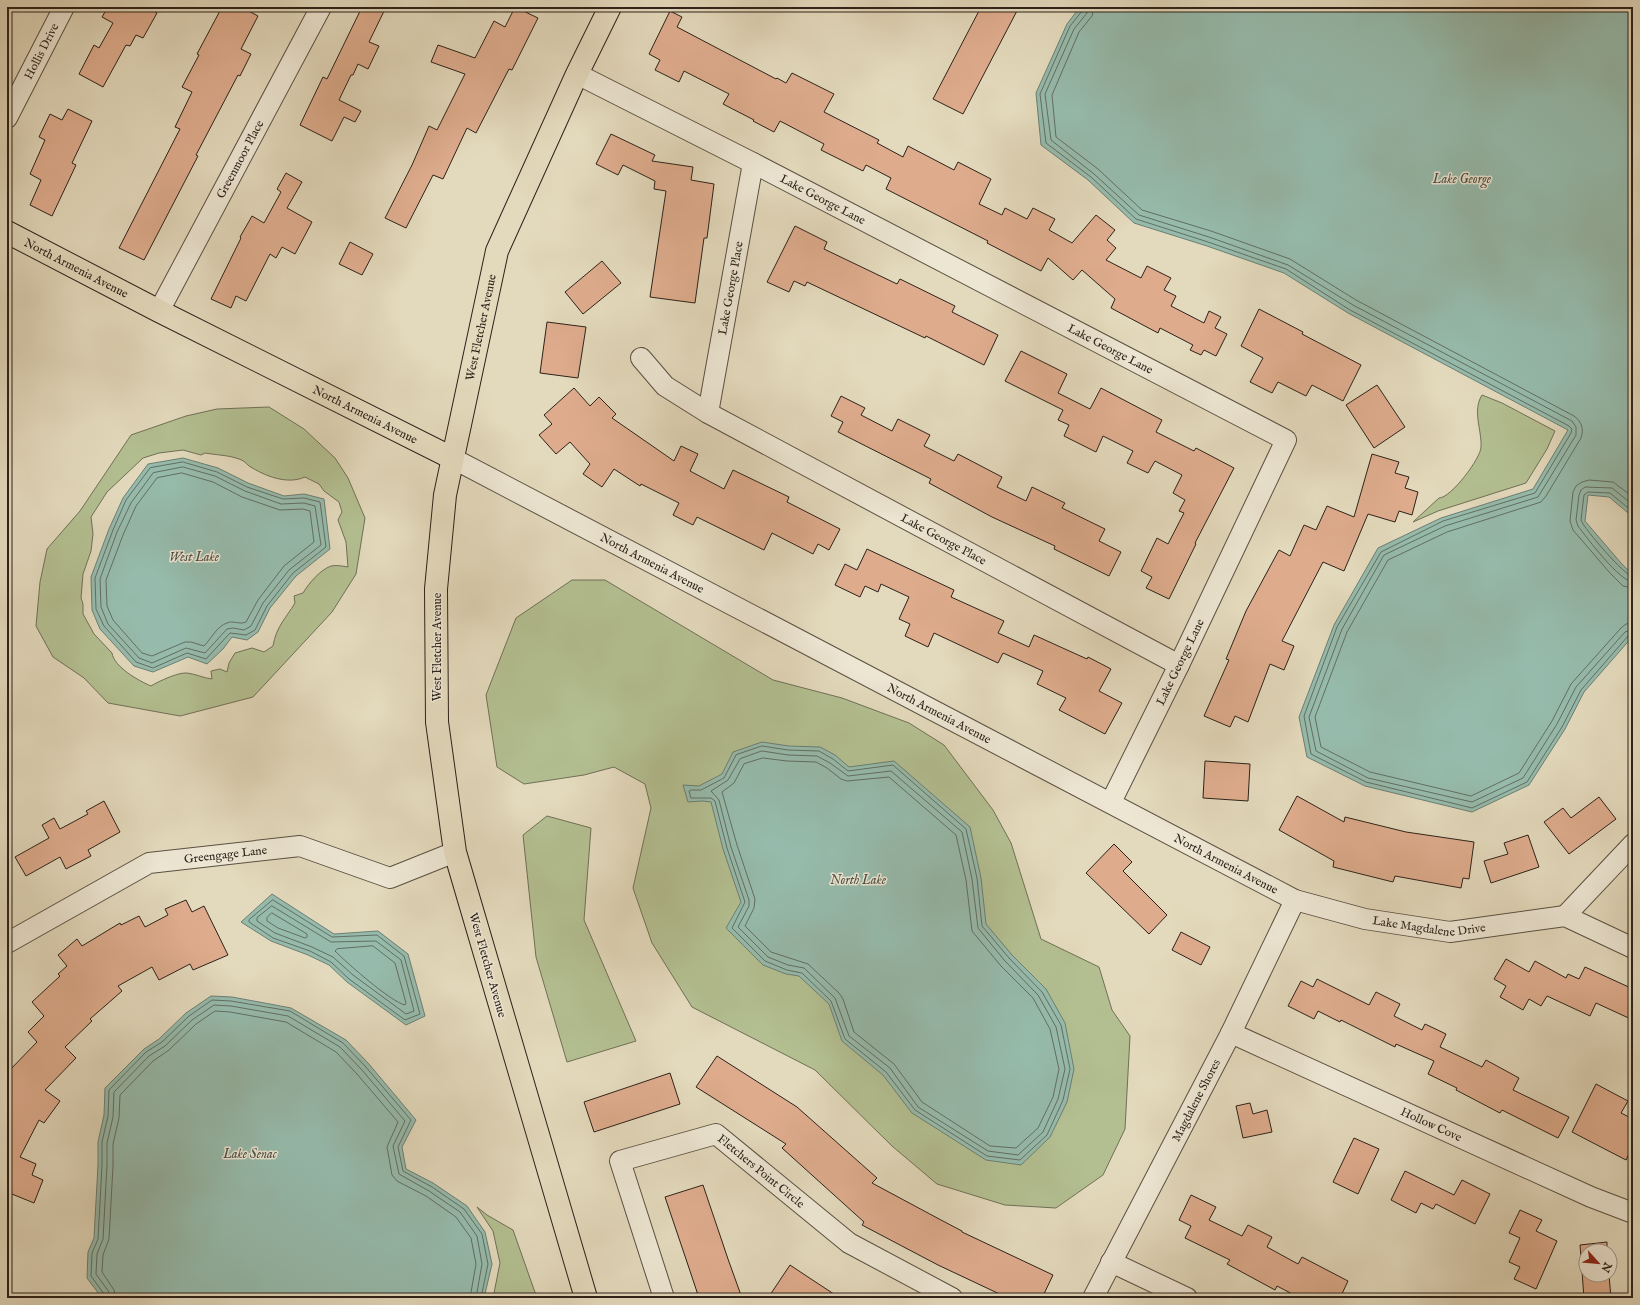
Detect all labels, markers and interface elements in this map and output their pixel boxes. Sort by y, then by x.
street label: Hollis Drive [21,20,63,82]
street label: Greenmoor Place [213,117,268,201]
street label: Lake George Lane [777,171,868,228]
water label: Lake George [1432,171,1492,189]
street label: North Armenia Avenue [21,235,131,302]
street label: Lake George Place [715,240,747,336]
street label: West Fletcher Avenue [463,272,500,382]
street label: Lake George Lane [1065,321,1156,378]
street label: North Armenia Avenue [310,382,420,448]
street label: Lake George Place [898,511,989,569]
street label: North Armenia Avenue [597,530,707,597]
water label: West Lake [169,549,220,566]
street label: West Fletcher Avenue [430,592,445,701]
street label: Lake George Lane [1153,616,1208,708]
street label: North Armenia Avenue [884,680,994,748]
street label: North Armenia Avenue [1171,831,1281,898]
street label: Greengage Lane [183,843,268,867]
water label: North Lake [830,872,887,889]
street label: West Fletcher Avenue [465,911,510,1020]
street label: Lake Magdalene Drive [1371,913,1487,940]
street label: Magdalene Shores [1169,1057,1224,1144]
street label: Hollow Cove [1398,1104,1464,1145]
street label: Fletchers Point Circle [714,1131,808,1212]
water label: Lake Senac [222,1146,278,1163]
north arrow [1578,1243,1618,1283]
text: N [1597,1259,1615,1275]

